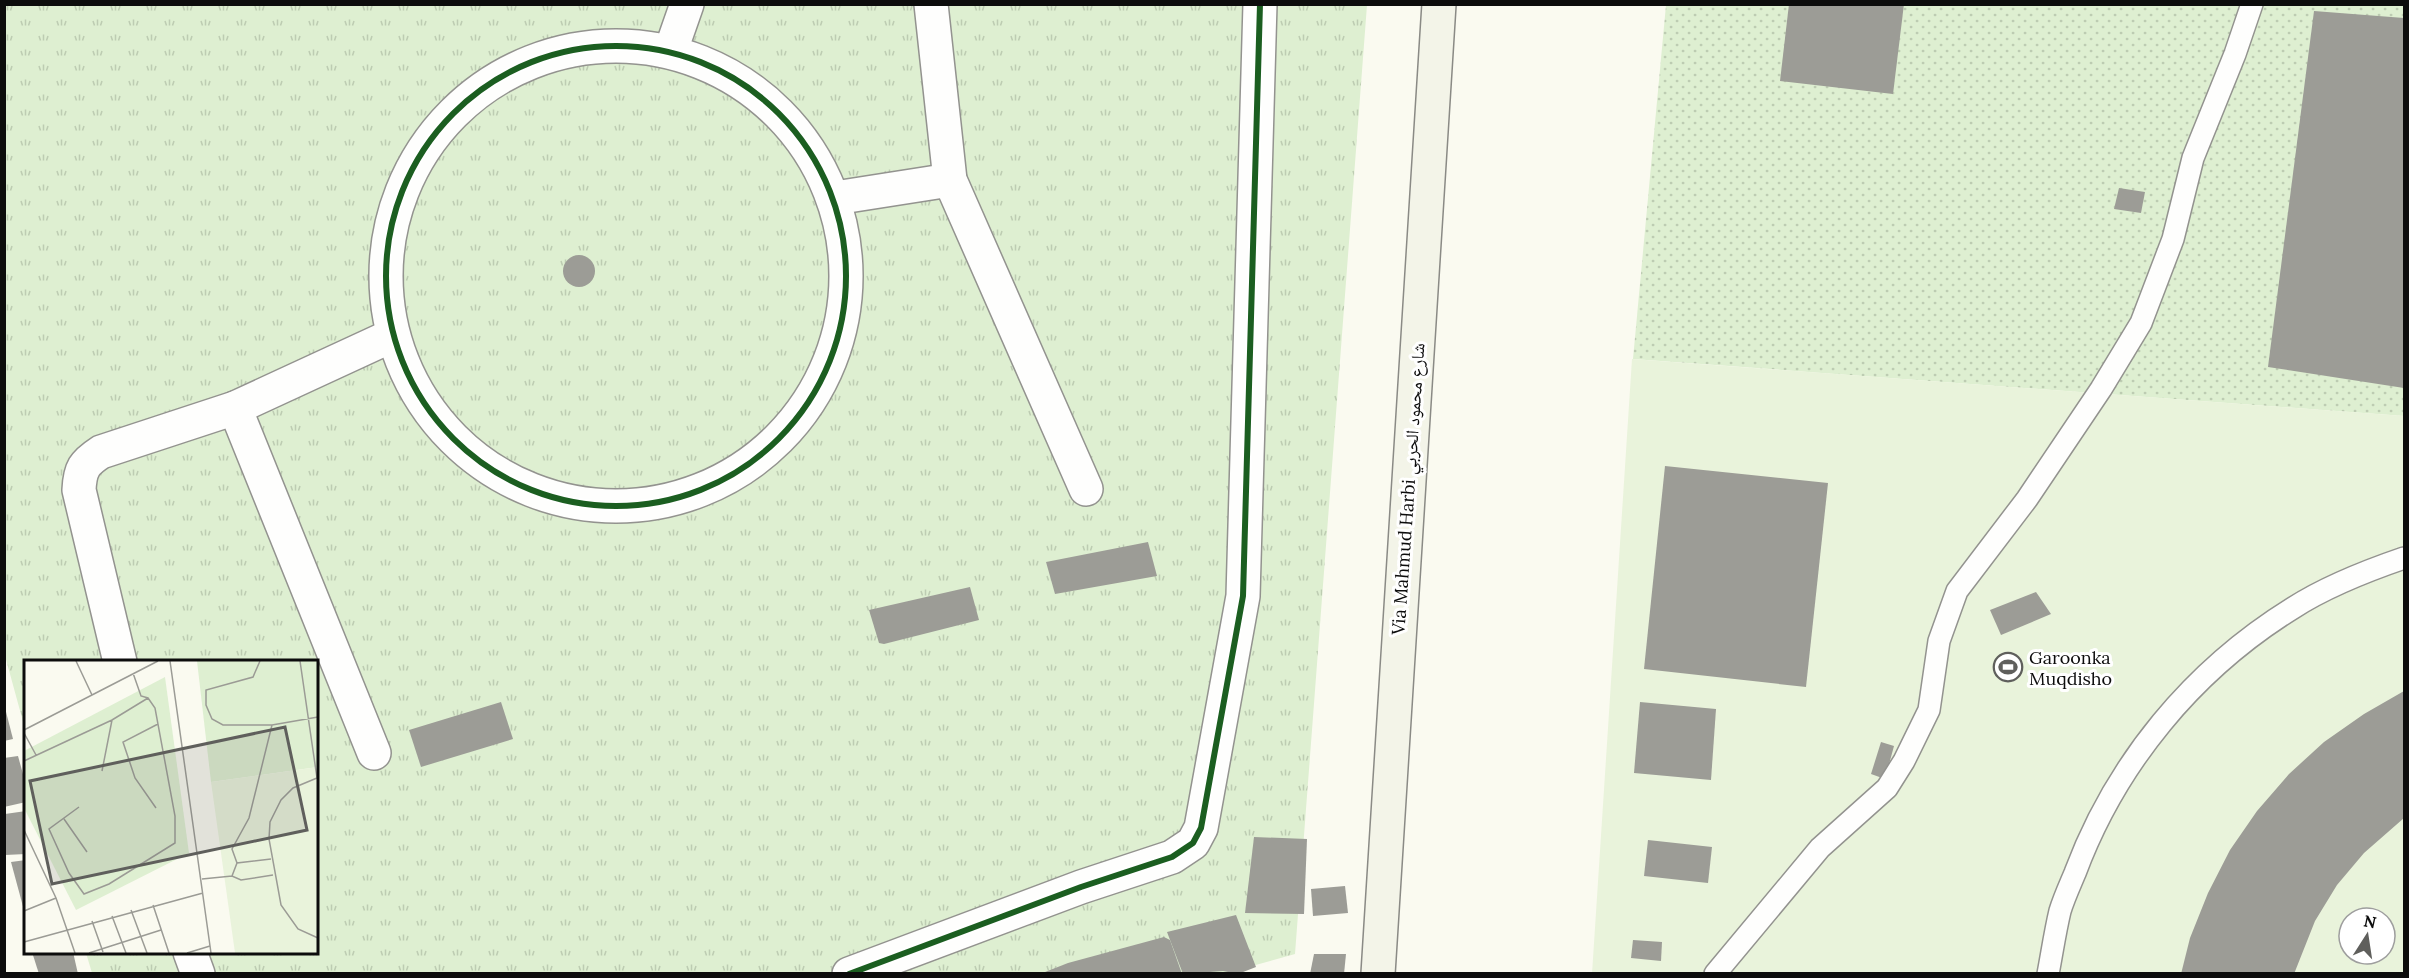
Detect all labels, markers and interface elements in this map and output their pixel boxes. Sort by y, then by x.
street label: Via Mahmud Harbi شارع محمود الحربي [1386,342,1433,637]
place label: Garoonka Muqdisho [2029,646,2112,690]
sports icon: Garoonka Muqdisho [1992,651,2024,683]
inset map [24,660,318,954]
north arrow [2337,906,2397,966]
text: N [2362,910,2378,932]

